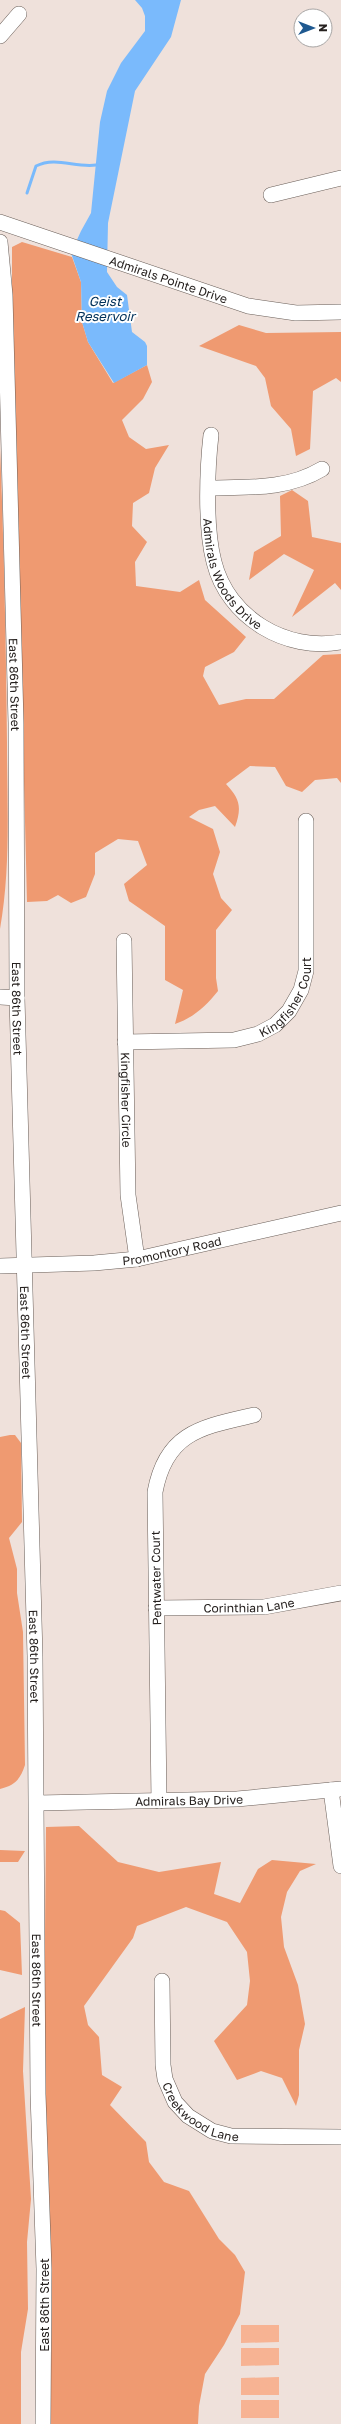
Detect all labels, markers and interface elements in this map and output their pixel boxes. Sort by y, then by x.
north arrow [293,8,333,48]
text: N [317,24,330,32]
street label: Admirals Pointe Drive [108,252,230,306]
water label: Geist Reservoir [75,293,137,324]
street label: Admirals Woods Drive [201,518,265,632]
street label: East 86th Street [6,638,24,732]
street label: Kingfisher Court [256,957,314,1040]
street label: East 86th Street [9,962,26,1056]
street label: Kingfisher Circle [118,1052,135,1148]
street label: Promontory Road [122,1233,223,1268]
street label: East 86th Street [17,1286,35,1380]
street label: Pentwater Court [148,1530,164,1626]
street label: Corinthian Lane [203,1594,296,1615]
street label: East 86th Street [26,1609,43,1703]
street label: Admirals Bay Drive [135,1791,244,1809]
street label: East 86th Street [29,1934,45,2027]
street label: Creekwood Lane [160,2079,239,2144]
street label: East 86th Street [37,2258,52,2352]

